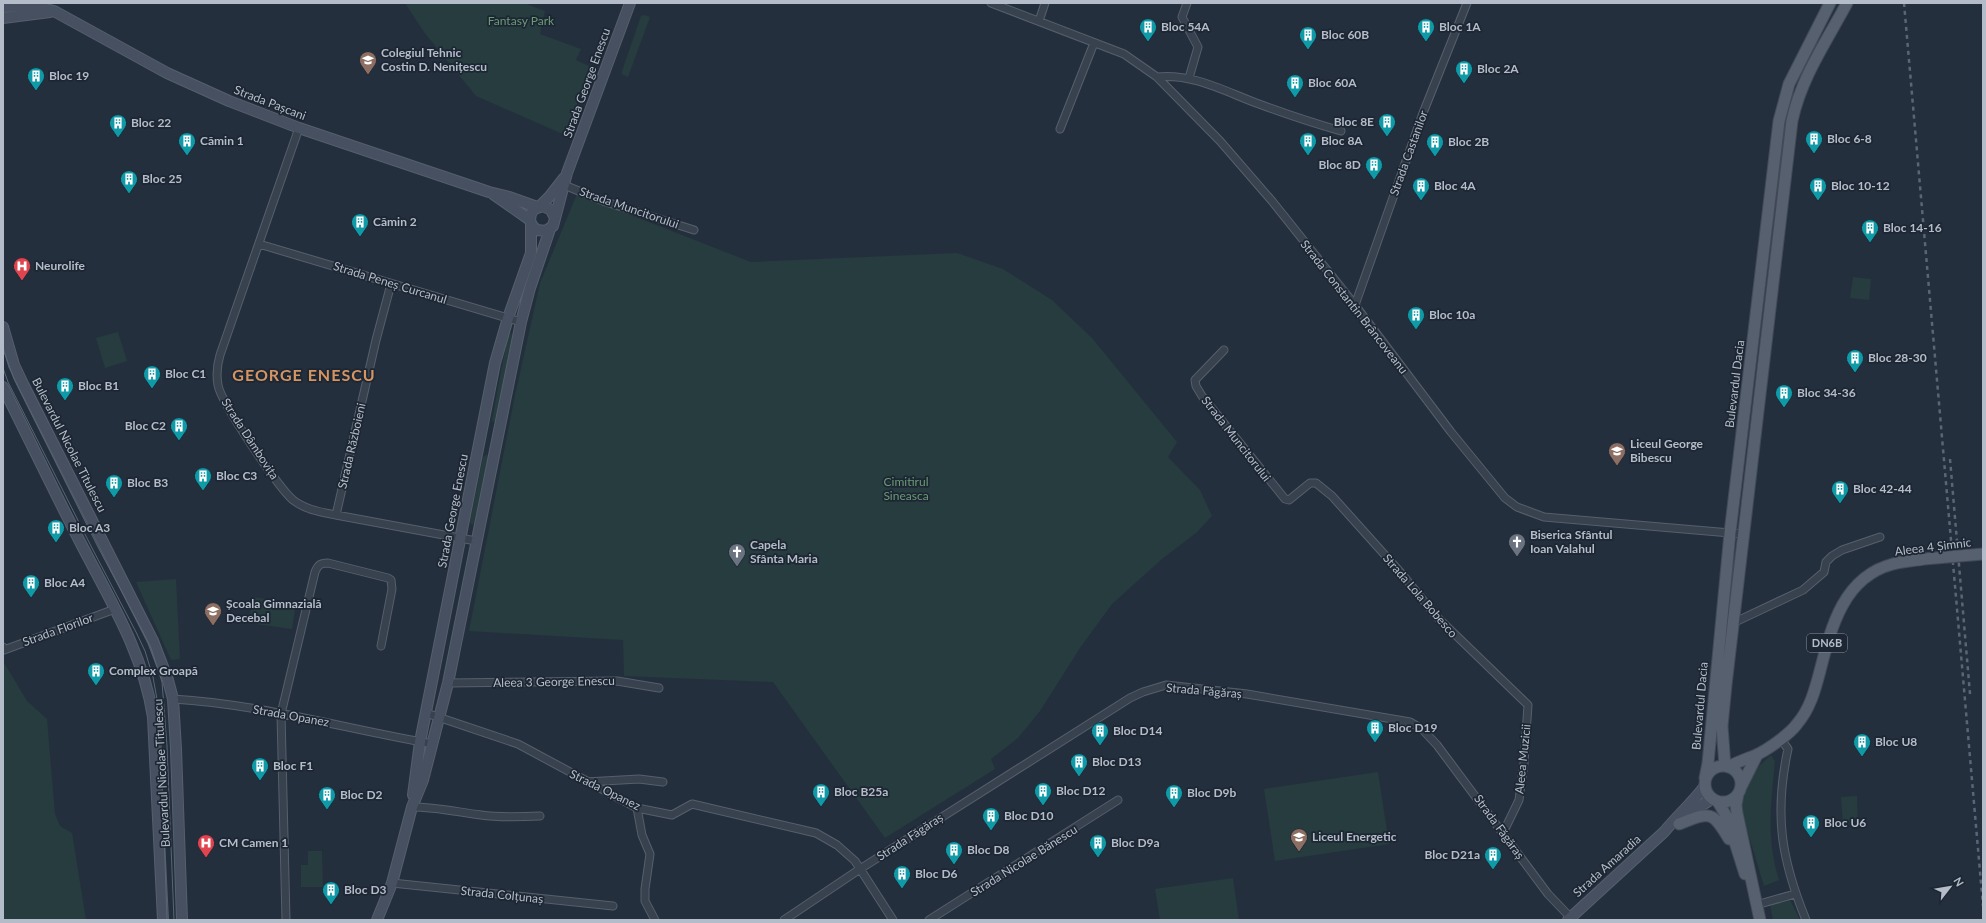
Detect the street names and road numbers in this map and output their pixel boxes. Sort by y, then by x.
street label: Strada George Enescu [560,26,613,140]
street label: Strada Pașcani [232,82,308,123]
street label: Strada Castanilor [1386,108,1431,197]
street label: Strada Muncitorului [578,183,681,232]
street label: Strada Constantin Brâncoveanu [1297,237,1411,377]
street label: Strada Peneș Curcanul [332,258,449,307]
street label: Bulevardul Dacia [1722,339,1747,429]
street label: Bulevardul Nicolae Titulescu [29,375,110,514]
street label: Strada Muncitorului [1198,393,1274,484]
street label: Strada Dâmbovița [219,395,282,482]
street label: Strada Războieni [334,401,369,490]
street label: Strada George Enescu [434,453,471,569]
street label: Aleea 4 Șimnic [1894,534,1972,559]
street label: Strada Lola Bobesco [1380,551,1461,641]
street label: Strada Florilor [20,610,96,649]
road number: DN6B [1807,634,1847,652]
street label: Bulevardul Dacia [1688,661,1711,751]
street label: Aleea 3 George Enescu [493,673,615,690]
street label: Strada Făgăraș [1165,680,1243,701]
street label: Bulevardul Nicolae Titulescu [150,698,173,848]
street label: Strada Opanez [252,701,331,730]
street label: Aleea Muzicii [1511,723,1534,795]
street label: Strada Opanez [567,766,644,813]
street label: Strada Făgăraș [1471,792,1528,862]
street label: Strada Făgăraș [874,810,946,864]
street label: Strada Nicolae Bănescu [967,822,1080,900]
street label: Strada Amaradia [1570,831,1644,900]
street label: Strada Colțunaș [460,883,544,906]

